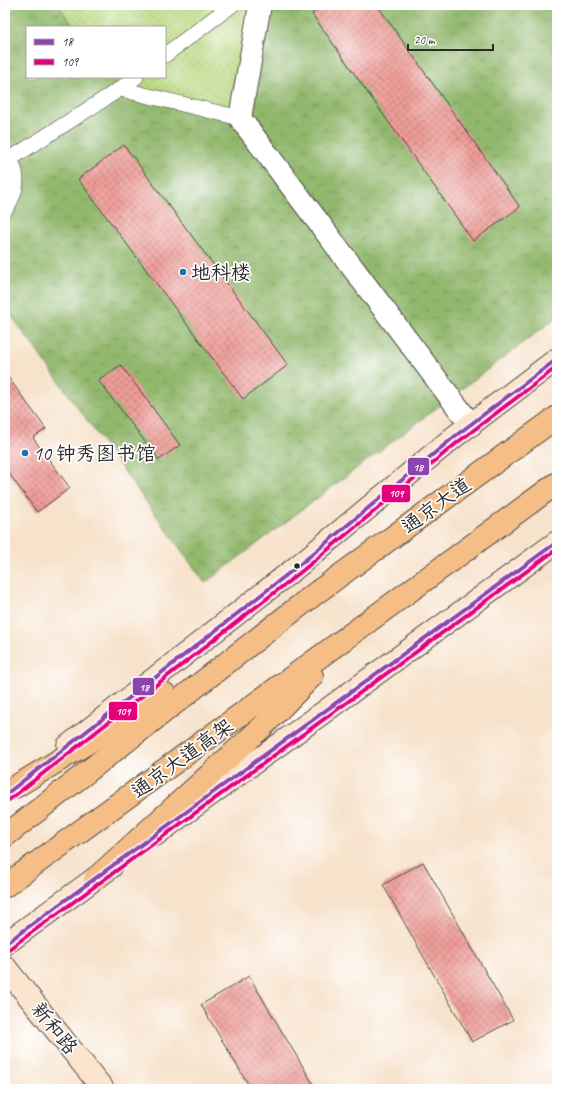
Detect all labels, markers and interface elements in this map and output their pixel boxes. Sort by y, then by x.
legend [26,26,166,78]
scale bar [408,26,493,52]
text: 20 m [414,32,436,48]
text: 18 [62,34,74,50]
text: 109 [62,54,80,70]
place label: 地科楼 [191,260,251,285]
marker: 地科楼 [178,267,188,277]
place label: 10 钟秀图书馆 [33,441,156,466]
marker: 10 钟秀图书馆 [20,448,30,458]
line badge: 18 [407,457,430,476]
text: 18 [413,460,425,474]
street label: 通京大道 [397,472,476,539]
line badge: 109 [381,484,411,503]
text: 109 [389,486,405,500]
unlabelled marker [292,561,302,571]
line badge: 18 [132,677,155,696]
text: 18 [139,680,151,694]
line badge: 109 [108,701,138,721]
text: 109 [116,704,132,718]
street label: 通京大道高架 [126,713,238,804]
street label: 新和路 [26,997,84,1060]

